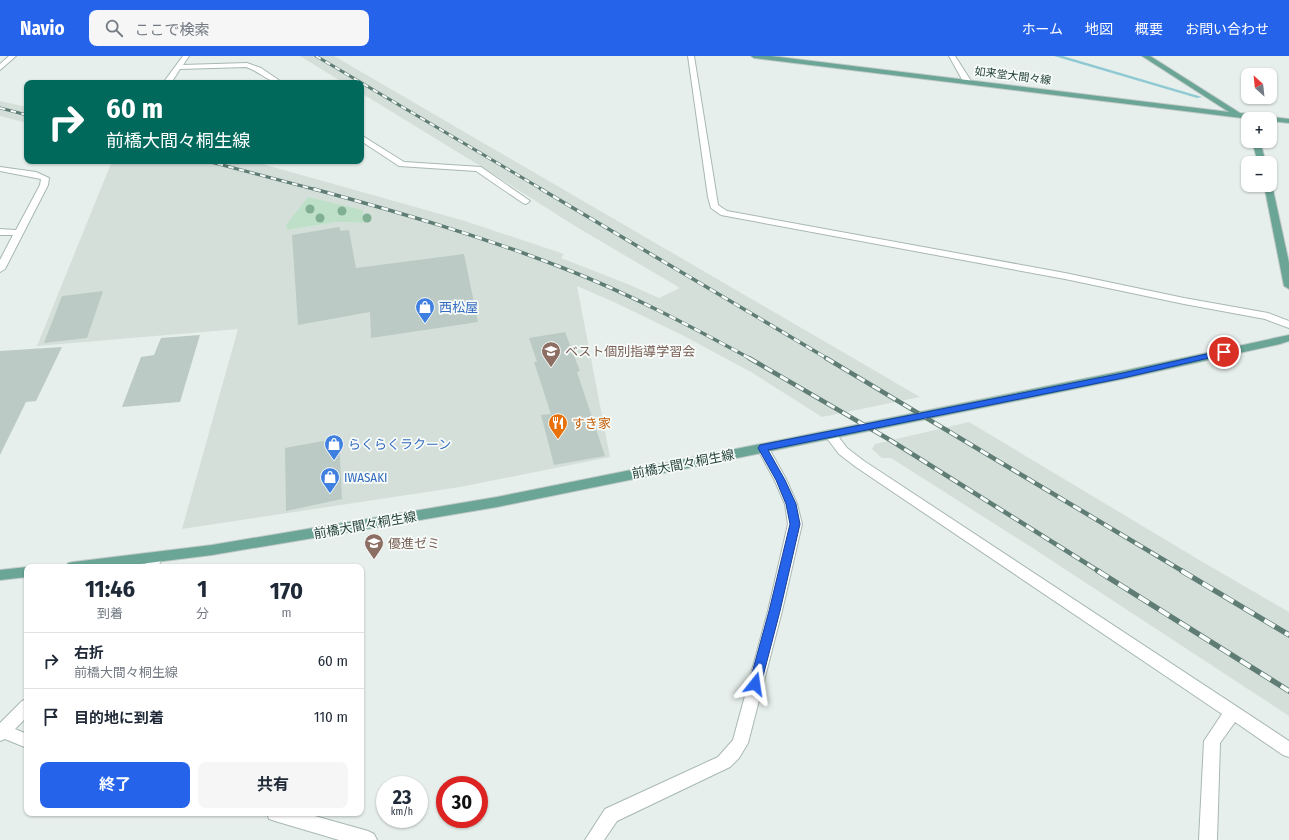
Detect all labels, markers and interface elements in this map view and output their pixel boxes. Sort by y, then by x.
search box [89,10,369,46]
text: Navio [20,17,65,40]
icon: search [103,17,125,39]
text: ここで検索 [135,21,210,39]
text: ホーム [1021,21,1063,38]
text: 地図 [1085,21,1113,38]
text: 概要 [1135,21,1163,38]
text: お問い合わせ [1185,21,1269,38]
street label: 如来堂大間々線 [974,65,1052,87]
north arrow [1241,68,1277,104]
map controls [1241,68,1277,192]
text: 60 m [106,92,163,125]
icon: right [40,96,92,148]
button: + [1241,112,1277,148]
text: 前橋大間々桐生線 [106,130,250,152]
button: − [1241,156,1277,192]
shop icon: 西松屋 [414,296,436,324]
place label: 西松屋 [439,300,478,315]
pin [1207,335,1241,369]
school or university icon: ベスト個別指導学習会 [540,340,562,368]
icon: arrive [1213,341,1235,363]
place label: ベスト個別指導学習会 [565,344,695,359]
restaurant icon: すき家 [547,412,569,440]
place label: すき家 [572,416,611,431]
shop icon: らくらくラクーン [323,433,345,461]
place label: らくらくラクーン [348,437,451,452]
street label: 前橋大間々桐生線 [631,447,735,481]
shop icon: IWASAKI [319,466,341,494]
place label: IWASAKI [344,470,388,485]
street label: 前橋大間々桐生線 [312,509,418,541]
school or university icon: 優進ゼミ [363,532,385,560]
place label: 優進ゼミ [388,536,440,551]
text: 11:46 [85,575,135,603]
text: 1 [197,575,208,603]
text: 170 [270,577,303,605]
text: m [281,605,291,620]
text: 到着 [97,606,123,621]
text: 分 [196,606,209,621]
text: 右折 [74,644,104,662]
icon: right [40,650,62,672]
text: 60 m [318,652,348,670]
position arrow [734,663,776,705]
text: 前橋大間々桐生線 [74,665,178,680]
icon: arrive [40,706,62,728]
text: 110 m [314,708,348,726]
text: 目的地に到着 [74,709,164,727]
button: 終了 [40,762,190,808]
button: 共有 [198,762,348,808]
speed limit sign: 30 [436,776,488,828]
text: 23 [393,785,411,809]
text: km/h [391,806,413,818]

